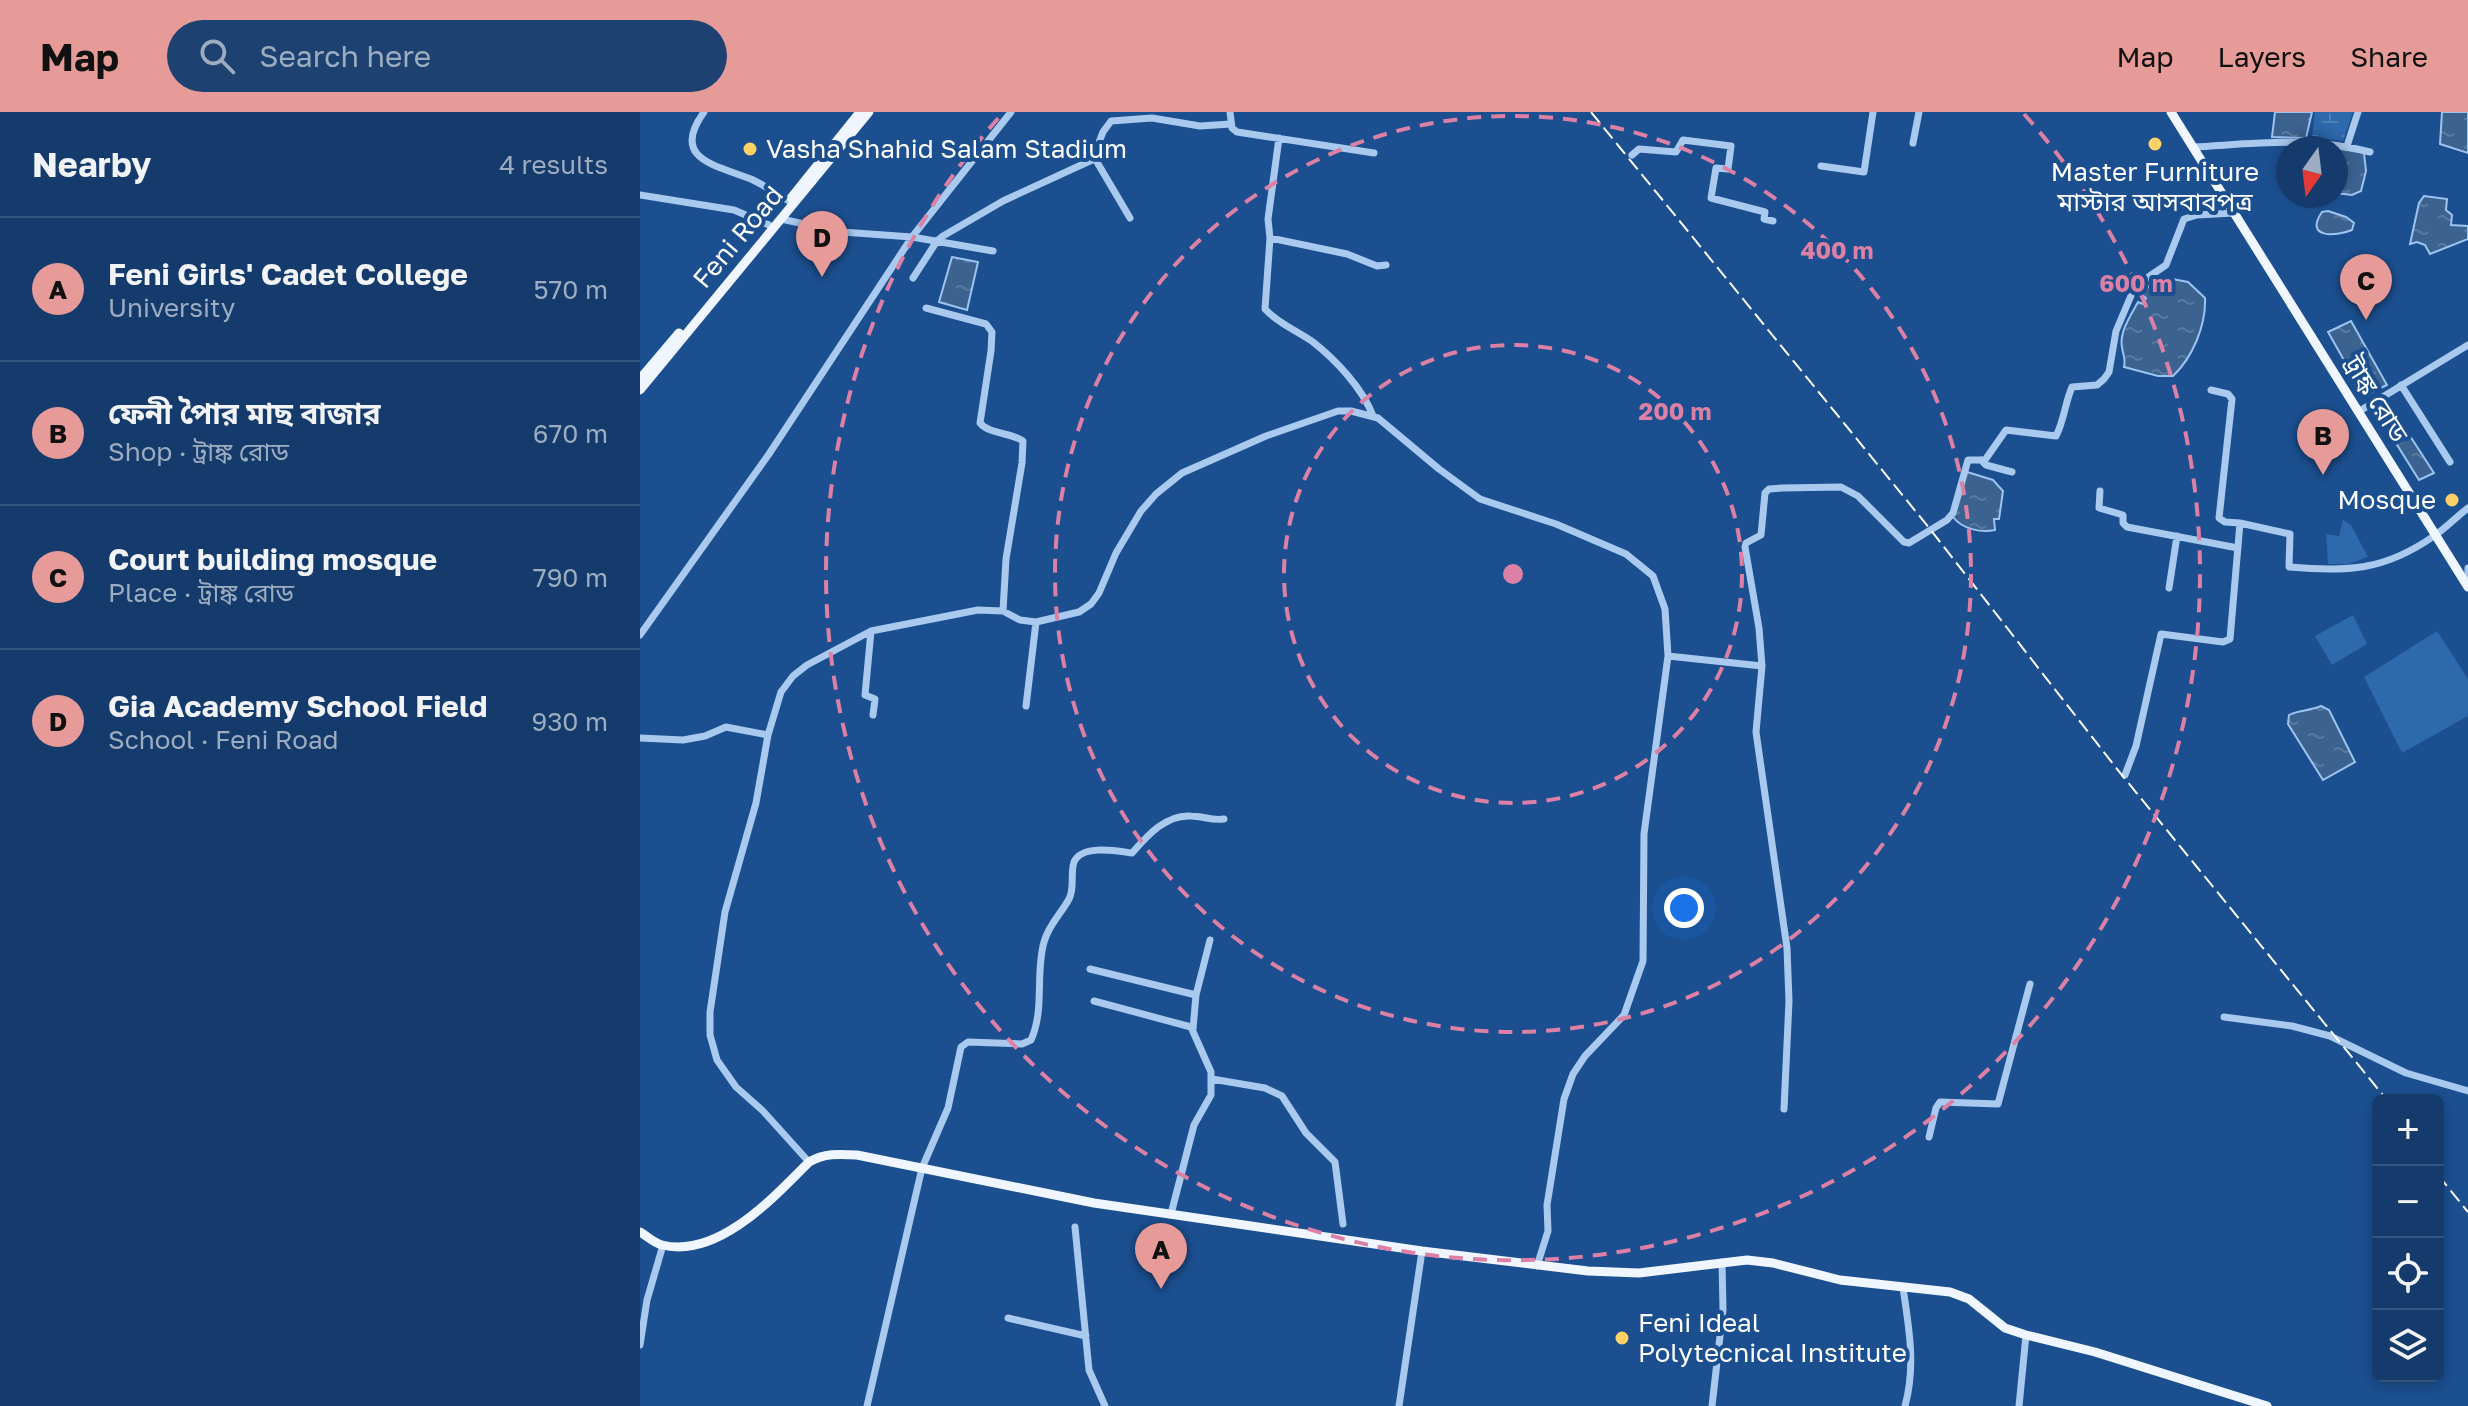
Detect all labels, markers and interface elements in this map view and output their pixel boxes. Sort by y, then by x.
search box [167,20,727,92]
text: Map [40,34,119,79]
icon: search [195,34,239,78]
text: Search here [259,38,431,74]
text: Map [2116,40,2174,73]
text: Layers [2218,40,2306,73]
text: Share [2350,40,2428,73]
place label: Vasha Shahid Salam Stadium [766,133,1127,164]
marker: Master Furniture মাস্টার আসবাবপত্র [2146,135,2164,153]
north arrow [2276,136,2348,208]
marker: Vasha Shahid Salam Stadium [741,140,759,158]
text: Nearby [32,144,152,184]
text: 4 results [499,149,608,180]
place label: Master Furniture মাস্টার আসবাবপত্র [2051,156,2259,217]
street label: Feni Road [686,179,789,294]
pin: D [796,211,848,277]
text: 400 m [1800,235,1874,264]
pin: C [2340,254,2392,320]
text: Feni Girls' Cadet College [108,256,468,292]
text: 600 m [2099,268,2173,297]
text: A [49,274,67,305]
text: 570 m [534,274,608,305]
text: University [108,292,235,323]
street label: ট্রাঙ্ক রোড [2337,349,2415,448]
text: ফেনী পৈার মাছ বাজার [108,395,381,431]
text: 200 m [1639,396,1711,425]
pin: B [2297,409,2349,475]
text: B [49,418,67,449]
text: 670 m [533,418,608,449]
text: Shop · ট্রাঙ্ক রোড [108,436,289,467]
place label: Mosque [2337,484,2436,515]
marker: Mosque [2443,491,2461,509]
text: Court building mosque [108,541,437,577]
centre of rings [1499,560,1527,588]
text: C [49,562,67,593]
text: 790 m [533,562,608,593]
text: Place · ট্রাঙ্ক রোড [108,577,294,608]
text: Gia Academy School Field [108,688,487,724]
text: D [49,706,67,737]
text: 930 m [531,706,608,737]
text: School · Feni Road [108,724,339,755]
your location [1664,888,1704,928]
map controls [2372,1094,2444,1382]
button: + [2372,1094,2444,1166]
button: − [2372,1166,2444,1238]
pin: A [1135,1223,1187,1289]
button: locate [2372,1238,2444,1310]
place label: Feni Ideal Polytecnical Institute [1638,1307,1907,1368]
button: layers [2372,1310,2444,1382]
marker: Feni Ideal Polytecnical Institute [1613,1329,1631,1347]

